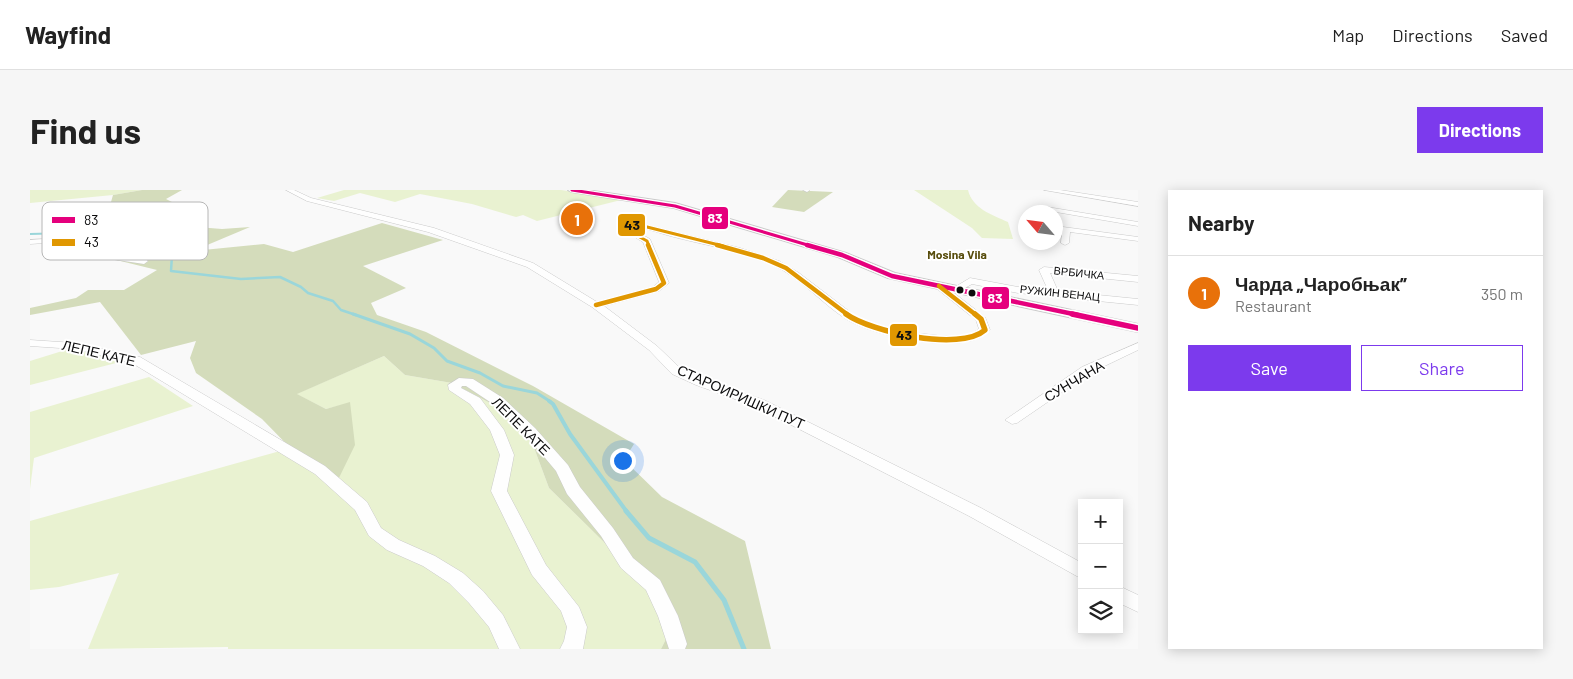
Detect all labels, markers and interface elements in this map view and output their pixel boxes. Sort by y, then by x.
text: Wayfind [25,20,111,49]
text: Map [1332,24,1364,46]
text: Directions [1392,24,1473,46]
text: Saved [1501,24,1548,46]
button: Directions [1417,107,1543,153]
text: Find us [30,109,141,151]
pin: 1 [561,200,593,238]
legend [42,202,208,260]
north arrow [1018,205,1063,250]
line badge: 83 [701,206,729,230]
text: 83 [707,209,723,226]
text: Nearby [1188,210,1254,235]
text: 83 [84,211,99,228]
line badge: 43 [617,213,646,237]
text: 43 [624,216,640,233]
text: 43 [84,233,99,250]
district label: Mosina Vila [927,247,987,261]
street label: ВРБИЧКА [1053,263,1106,282]
text: Чарда „Чаробњак” [1235,272,1407,295]
street label: РУЖИН ВЕНАЦ [1019,282,1101,303]
text: 1 [1201,284,1207,303]
text: 350 m [1481,284,1523,303]
unlabelled marker [955,285,965,295]
line badge: 83 [981,286,1010,310]
unlabelled marker [967,288,977,298]
text: 83 [987,289,1003,306]
text: Restaurant [1235,296,1312,315]
line badge: 43 [889,323,918,347]
text: 43 [896,326,912,343]
street label: ЛЕПЕ КАТЕ [61,336,138,369]
button: Save [1188,345,1351,391]
button: Share [1361,345,1523,391]
street label: СУНЧАНА [1041,356,1107,405]
street label: СТАРОИРИШКИ ПУТ [675,361,808,433]
street label: ЛЕПЕ КАТЕ [489,393,554,458]
your location [610,448,636,474]
map controls [1078,499,1123,634]
button: + [1078,499,1123,544]
button: − [1078,544,1123,589]
button: layers [1078,589,1123,634]

